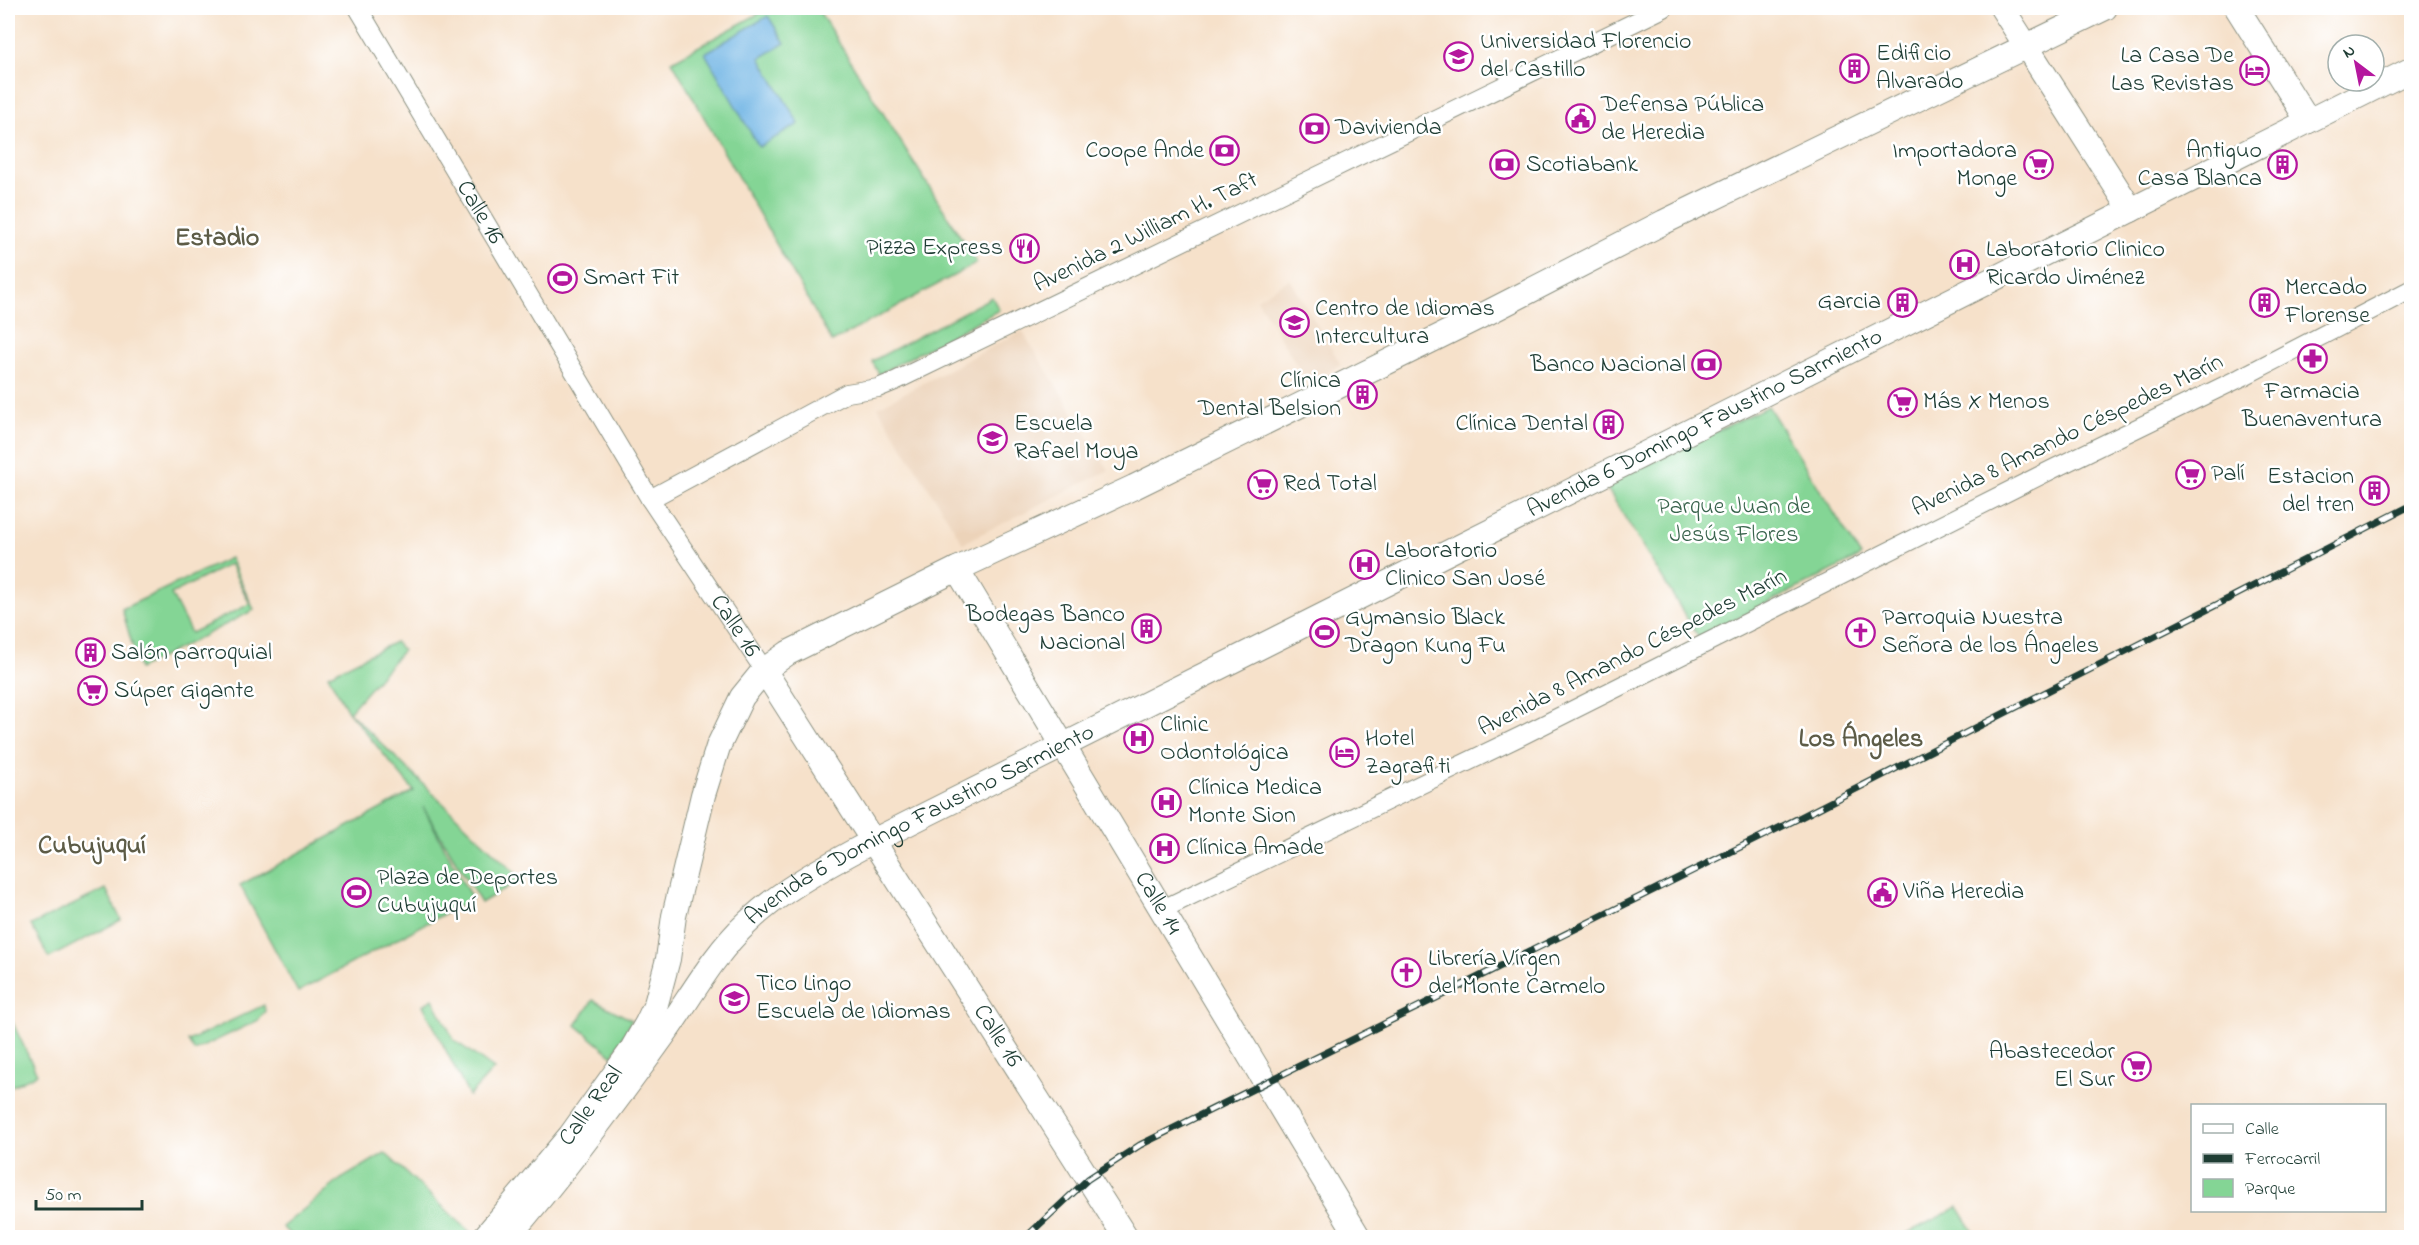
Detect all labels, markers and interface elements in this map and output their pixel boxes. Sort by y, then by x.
place label: Universidad Florencio del Castillo [1480,25,1692,88]
north arrow [2326,33,2386,93]
place label: Edificio Alvarado [1876,37,1963,100]
place label: La Casa De Las Revistas [2111,39,2234,102]
text: N [2338,39,2360,65]
school or university icon: Universidad Florencio del Castillo [1443,40,1475,72]
building icon: Edificio Alvarado [1839,52,1871,84]
hotel icon: La Casa De Las Revistas [2239,54,2271,86]
place label: Defensa Pública de Heredia [1600,88,1764,151]
public building icon: Defensa Pública de Heredia [1564,103,1596,135]
place label: Davivienda [1334,111,1442,146]
bank icon: Davivienda [1298,112,1330,144]
place label: Coope Ande [1085,134,1204,169]
place label: Importadora Monge [1892,134,2017,197]
place label: Antiguo Casa Blanca [2138,134,2262,197]
bank icon: Coope Ande [1209,135,1241,167]
place label: Scotiabank [1526,148,1638,183]
bank icon: Scotiabank [1489,149,1521,181]
supermarket icon: Importadora Monge [2022,149,2054,181]
building icon: Antiguo Casa Blanca [2267,149,2299,181]
street label: Avenida 2 William H. Taft [1028,163,1264,303]
street label: Calle 16 [447,174,513,252]
district label: Estadio [175,220,259,258]
place label: Pizza Express [866,231,1003,266]
restaurant icon: Pizza Express [1008,232,1040,264]
place label: Laboratorio Clinico Ricardo Jiménez [1986,233,2165,296]
hospital icon: Laboratorio Clinico Ricardo Jiménez [1949,248,1981,280]
place label: Smart Fit [583,261,679,296]
sports icon: Smart Fit [546,262,578,294]
place label: Mercado Florense [2284,271,2370,334]
place label: Garcia [1818,285,1881,320]
building icon: Garcia [1886,286,1918,318]
building icon: Mercado Florense [2248,286,2280,318]
place label: Centro de Idiomas Intercultura [1315,292,1495,355]
school or university icon: Centro de Idiomas Intercultura [1278,307,1310,339]
street label: Avenida 6 Domingo Faustino Sarmiento [1521,320,1889,528]
pharmacy icon: Farmacia Buenaventura [2296,343,2328,375]
street label: Avenida 8 Amando Céspedes Marín [1906,345,2230,527]
place label: Banco Nacional [1529,348,1686,383]
bank icon: Banco Nacional [1691,349,1723,381]
place label: Clínica Dental Belsion [1197,364,1341,427]
place label: Farmacia Buenaventura [2241,375,2382,438]
building icon: Clínica Dental Belsion [1346,379,1378,411]
place label: Más X Menos [1923,385,2050,420]
supermarket icon: Más X Menos [1886,386,1918,418]
place label: Escuela Rafael Moya [1014,407,1138,471]
place label: Clínica Dental [1455,407,1588,442]
building icon: Clínica Dental [1593,408,1625,440]
school or university icon: Escuela Rafael Moya [977,422,1009,454]
place label: Palí [2211,457,2245,492]
supermarket icon: Palí [2174,458,2206,490]
place label: Estacion del tren [2267,460,2354,523]
place label: Red Total [1283,467,1377,502]
supermarket icon: Red Total [1246,468,1278,500]
building icon: Estacion del tren [2359,475,2391,507]
park label: Parque Juan de Jesús Flores [1657,490,1811,553]
place label: Laboratorio Clinico San José [1385,534,1545,597]
hospital icon: Laboratorio Clinico San José [1348,549,1380,581]
street label: Avenida 8 Amando Céspedes Marín [1472,560,1794,746]
street label: Calle 16 [701,588,769,665]
place label: Bodegas Banco Nacional [965,598,1125,661]
place label: Gymansio Black Dragon Kung Fu [1344,601,1506,664]
place label: Parroquia Nuestra Señora de los Ángeles [1882,601,2099,664]
building icon: Bodegas Banco Nacional [1130,613,1162,645]
sports icon: Gymansio Black Dragon Kung Fu [1308,616,1340,648]
church icon: Parroquia Nuestra Señora de los Ángeles [1845,616,1877,648]
place label: Salón parroquial [111,636,272,671]
building icon: Salón parroquial [74,637,106,669]
place label: Súper Gigante [114,674,254,709]
supermarket icon: Súper Gigante [77,675,109,707]
place label: Clinic Odontológica [1160,708,1289,771]
street label: Avenida 6 Domingo Faustino Sarmiento [737,715,1101,934]
district label: Los Ángeles [1799,720,1923,760]
place label: Hotel Zagrafiti [1365,722,1451,785]
hospital icon: Clinic Odontológica [1123,723,1155,755]
hotel icon: Hotel Zagrafiti [1328,737,1360,769]
place label: Clínica Medica Monte Sion [1188,771,1322,834]
hospital icon: Clínica Medica Monte Sion [1151,786,1183,818]
district label: Cubujuquí [38,828,146,866]
place label: Clínica Amade [1186,831,1324,866]
hospital icon: Clínica Amade [1149,832,1181,864]
place label: Plaza de Deportes Cubujuquí [377,861,558,924]
street label: Calle 14 [1125,865,1191,942]
place label: Viña Heredia [1902,875,2024,910]
sports icon: Plaza de Deportes Cubujuquí [340,876,372,908]
public building icon: Viña Heredia [1866,876,1898,908]
place label: Librería Vírgen del Monte Carmelo [1428,942,1605,1005]
church icon: Librería Vírgen del Monte Carmelo [1391,957,1423,989]
place label: Tico Lingo Escuela de Idiomas [756,967,951,1030]
school or university icon: Tico Lingo Escuela de Idiomas [719,982,751,1014]
street label: Calle 16 [964,997,1031,1075]
place label: Abastecedor El Sur [1989,1035,2116,1098]
supermarket icon: Abastecedor El Sur [2120,1050,2152,1082]
street label: Calle Real [551,1059,632,1155]
legend [2191,1104,2386,1212]
text: Calle [2245,1117,2280,1143]
text: Ferrocarril [2244,1147,2320,1173]
scale bar [36,1173,142,1211]
text: Parque [2245,1177,2296,1203]
text: 50 m [45,1183,82,1209]

